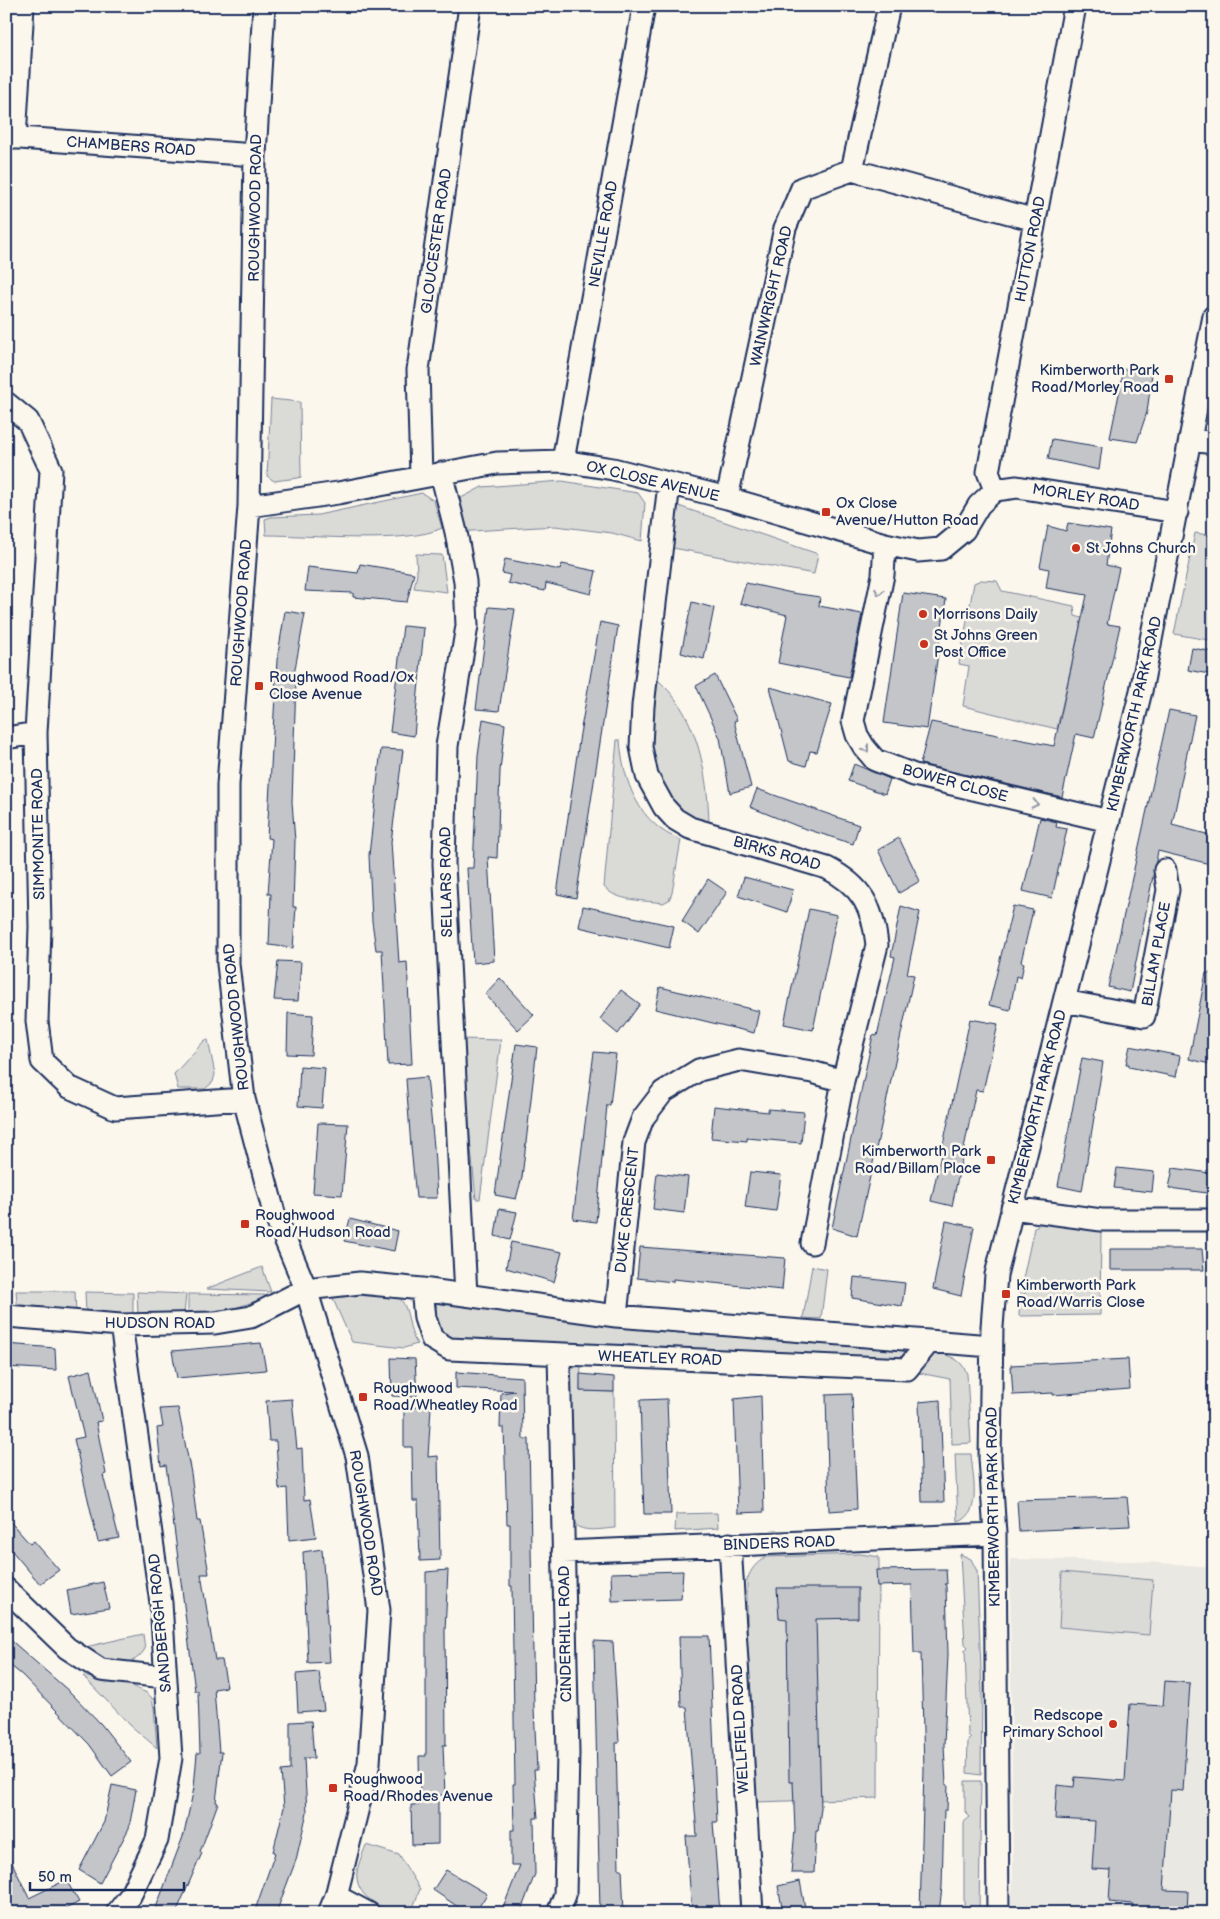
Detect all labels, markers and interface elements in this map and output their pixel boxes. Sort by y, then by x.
street label: CHAMBERS ROAD [66,133,196,160]
street label: ROUGHWOOD ROAD [245,134,266,282]
street label: GLOUCESTER ROAD [417,167,456,315]
street label: NEVILLE ROAD [585,179,622,289]
street label: HUTTON ROAD [1011,194,1050,304]
street label: WAINWRIGHT ROAD [746,224,797,368]
place label: Kimberworth Park Road/Morley Road [1031,361,1160,397]
marker: Kimberworth Park Road/Morley Road [1163,373,1175,385]
street label: OX CLOSE AVENUE [584,457,721,506]
street label: MORLEY ROAD [1031,480,1141,515]
place label: Ox Close Avenue/Hutton Road [836,494,979,530]
marker: Ox Close Avenue/Hutton Road [820,506,832,518]
street label: ROUGHWOOD ROAD [227,539,256,687]
place label: St Johns Church [1086,539,1196,558]
marker: St Johns Church [1070,542,1082,554]
one-way arrow [875,588,885,597]
place label: Morrisons Daily [933,605,1038,624]
marker: Morrisons Daily [917,608,929,620]
street label: KIMBERWORTH PARK ROAD [1103,614,1166,814]
place label: St Johns Green Post Office [934,626,1038,662]
marker: St Johns Green Post Office [918,638,930,650]
place label: Roughwood Road/Ox Close Avenue [269,668,414,704]
marker: Roughwood Road/Ox Close Avenue [253,680,265,692]
one-way arrow [861,743,869,752]
street label: BOWER CLOSE [900,760,1010,807]
street label: SIMMONITE ROAD [28,768,49,900]
one-way arrow [1030,798,1039,809]
street label: SELLARS ROAD [436,826,457,938]
street label: BIRKS ROAD [731,832,823,875]
street label: BILLAM PLACE [1138,900,1175,1008]
street label: ROUGHWOOD ROAD [219,942,254,1091]
street label: KIMBERWORTH PARK ROAD [1004,1008,1071,1206]
place label: Kimberworth Park Road/Billam Place [855,1142,982,1178]
street label: DUKE CRESCENT [611,1146,644,1274]
marker: Kimberworth Park Road/Billam Place [985,1154,997,1166]
place label: Roughwood Road/Hudson Road [255,1206,391,1242]
marker: Roughwood Road/Hudson Road [239,1218,251,1230]
place label: Kimberworth Park Road/Warris Close [1016,1276,1145,1312]
marker: Kimberworth Park Road/Warris Close [1000,1288,1012,1300]
street label: HUDSON ROAD [105,1314,215,1333]
street label: WHEATLEY ROAD [598,1347,722,1370]
place label: Roughwood Road/Wheatley Road [373,1379,518,1415]
marker: Roughwood Road/Wheatley Road [357,1391,369,1403]
street label: KIMBERWORTH PARK ROAD [982,1407,1005,1607]
street label: ROUGHWOOD ROAD [345,1449,386,1598]
street label: BINDERS ROAD [722,1532,836,1555]
street label: SANDBERGH ROAD [145,1553,176,1693]
street label: CINDERHILL ROAD [555,1565,576,1703]
street label: WELLFIELD ROAD [728,1664,753,1794]
place label: Redscope Primary School [1002,1706,1103,1742]
marker: Redscope Primary School [1107,1718,1119,1730]
place label: Roughwood Road/Rhodes Avenue [343,1770,493,1806]
marker: Roughwood Road/Rhodes Avenue [327,1782,339,1794]
scale bar [30,1859,184,1891]
text: 50 m [38,1868,72,1887]

